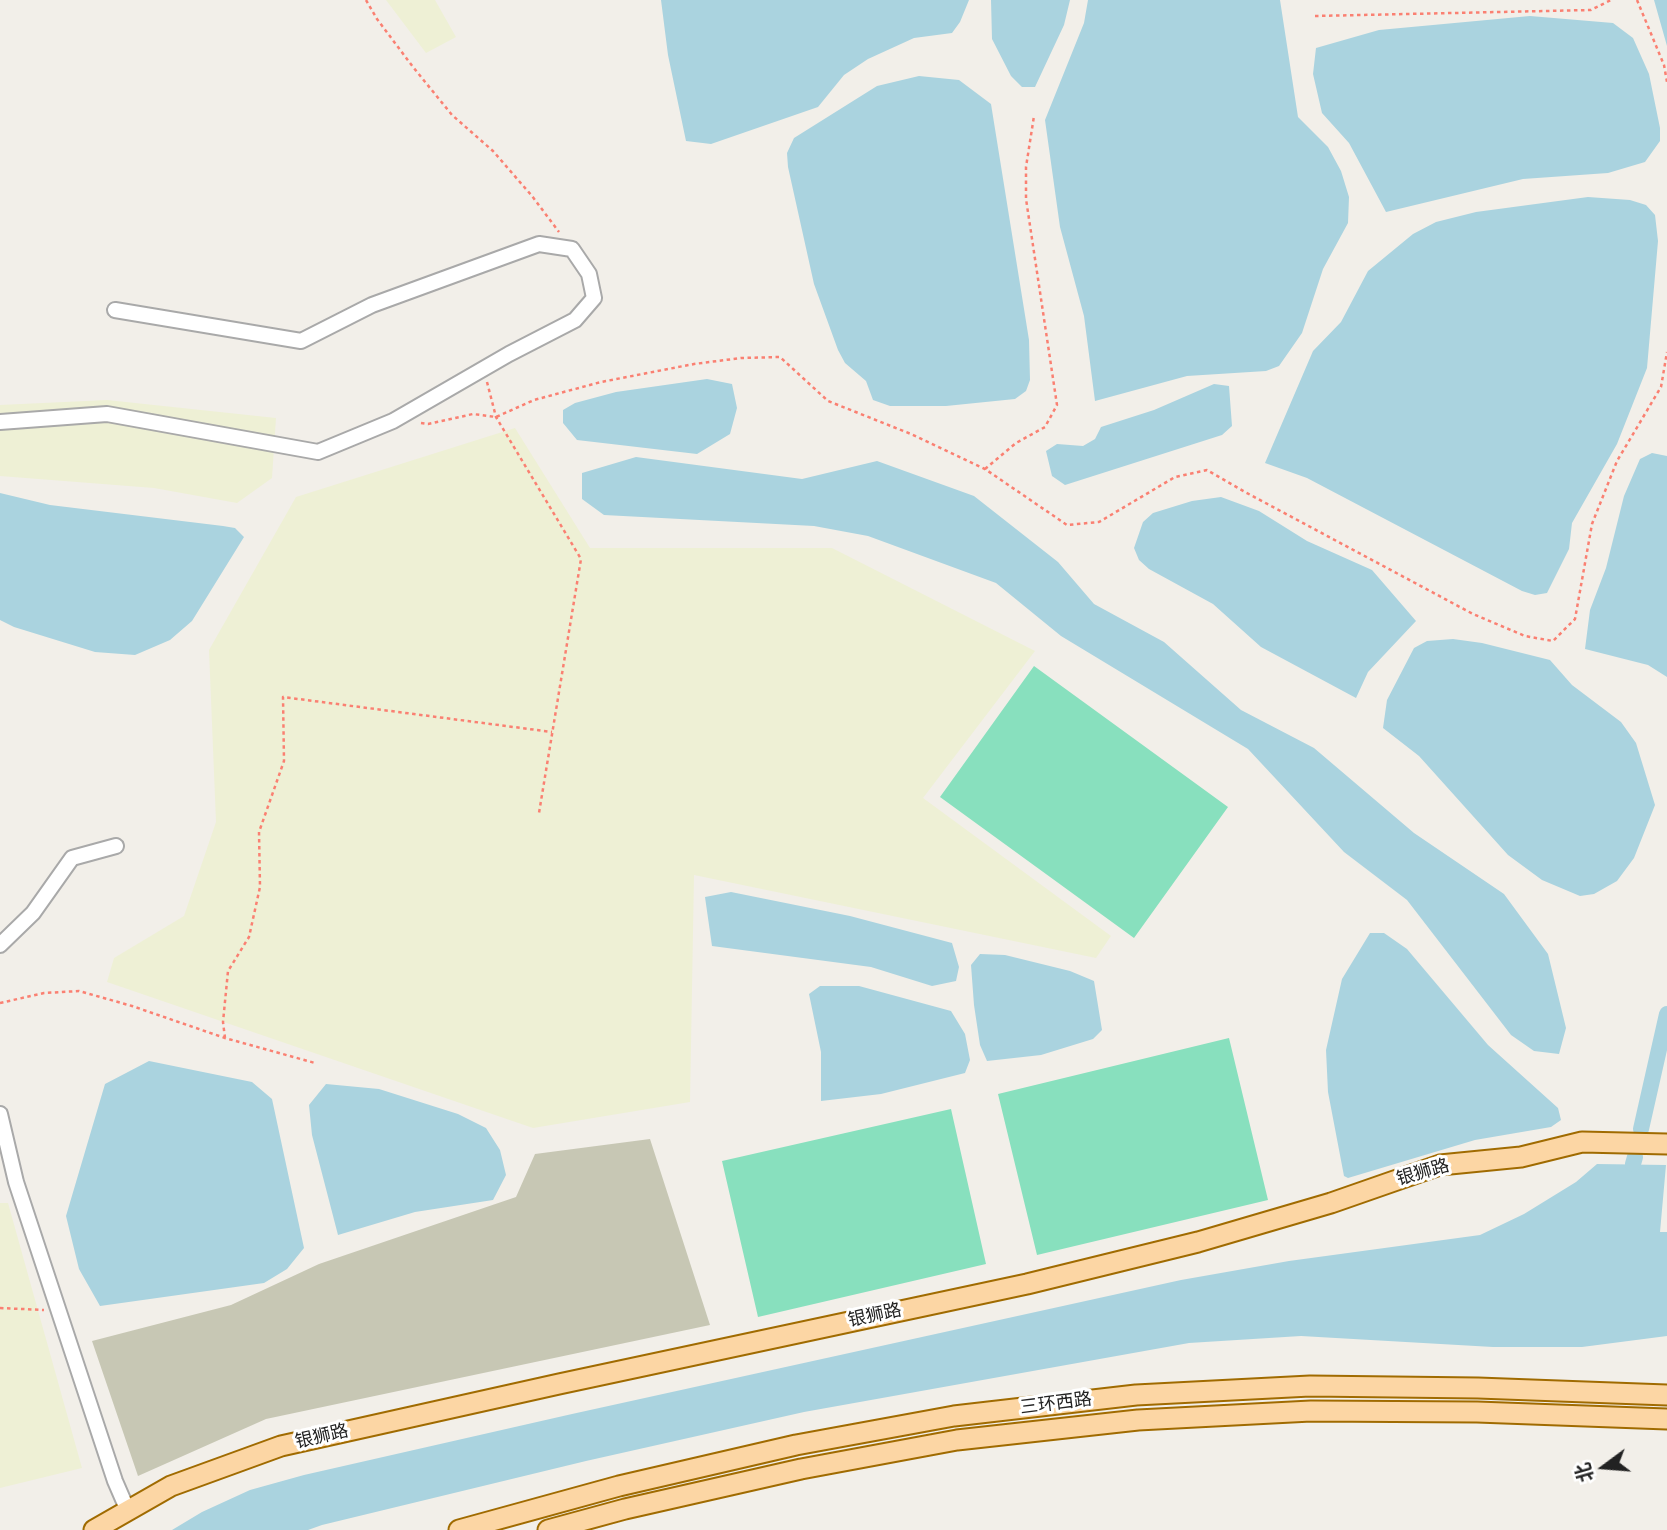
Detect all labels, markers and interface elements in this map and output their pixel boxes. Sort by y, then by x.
street label: 银狮路 [1394,1155,1452,1191]
street label: 银狮路 [846,1300,904,1332]
street label: 三环西路 [1019,1389,1093,1419]
street label: 银狮路 [293,1420,351,1454]
north arrow [1569,1432,1639,1502]
text: 北 [1569,1460,1599,1486]

